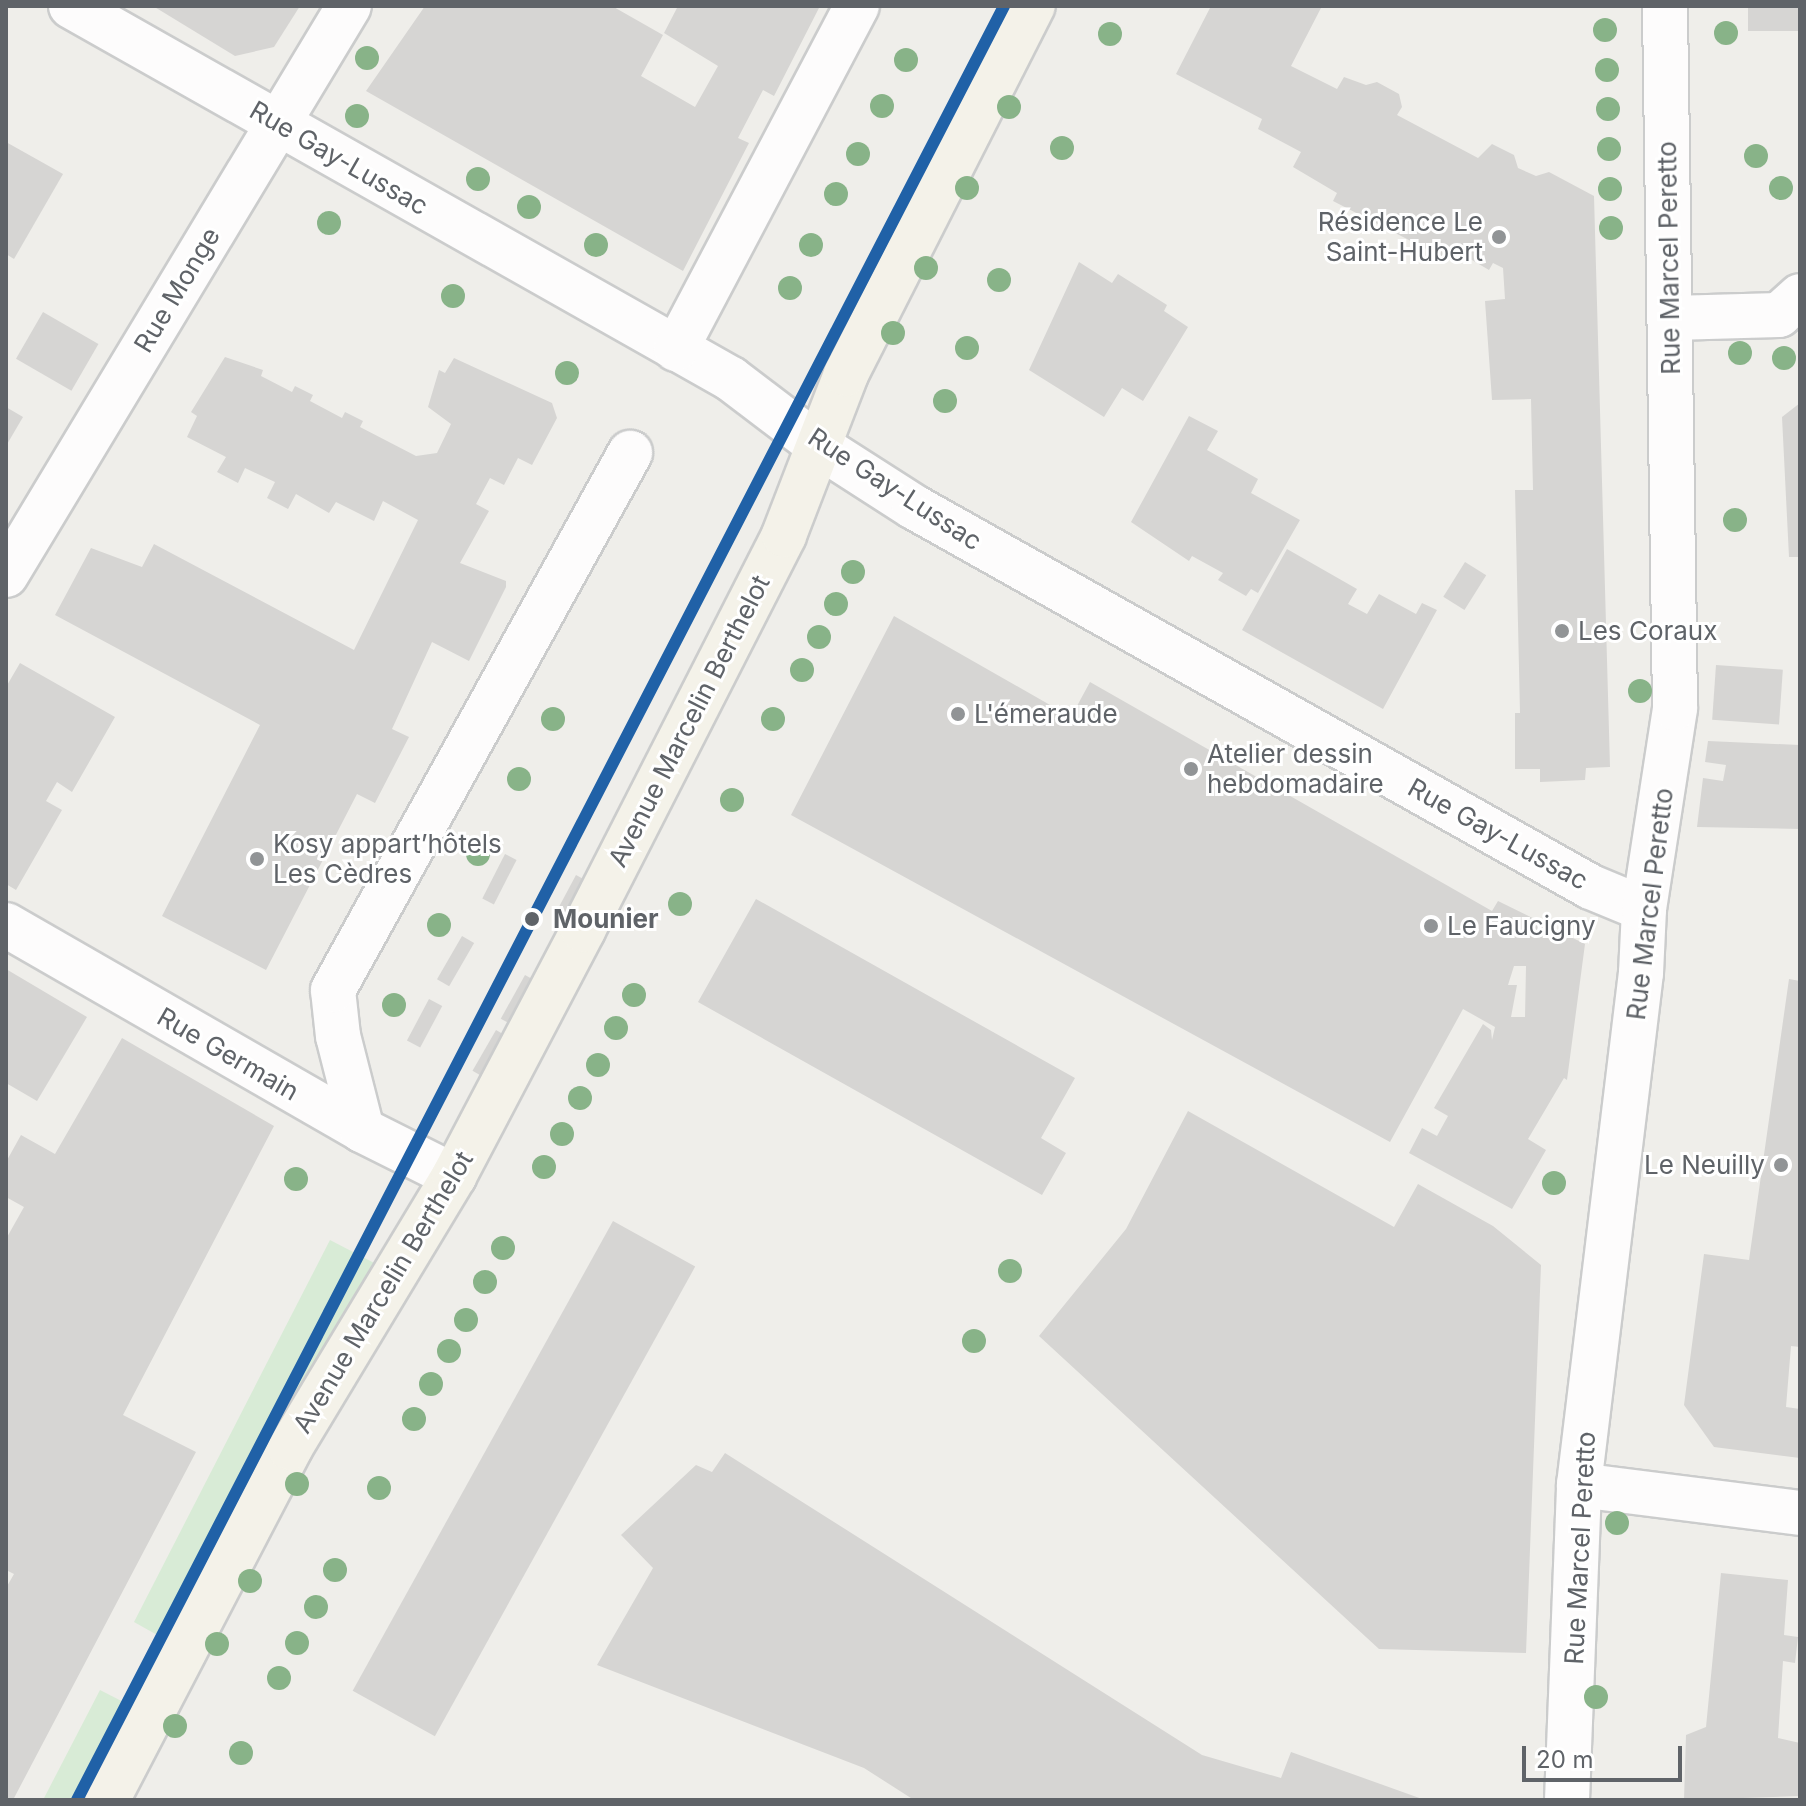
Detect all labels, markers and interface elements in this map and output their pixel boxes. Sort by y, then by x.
street label: Rue Gay-Lussac [244,94,434,222]
street label: Rue Marcel Peretto [1651,141,1687,375]
place label: Résidence Le Saint-Hubert [1318,206,1483,268]
street label: Rue Monge [128,222,226,358]
marker: Résidence Le Saint-Hubert [1490,228,1508,246]
street label: Rue Gay-Lussac [802,421,988,557]
street label: Avenue Marcelin Berthelot [602,570,776,872]
place label: Les Coraux [1578,615,1717,647]
marker: Les Coraux [1553,622,1571,640]
place label: L'émeraude [974,698,1118,730]
marker: L'émeraude [949,705,967,723]
place label: Atelier dessin hebdomadaire [1207,738,1384,800]
marker: Atelier dessin hebdomadaire [1182,760,1200,778]
street label: Rue Gay-Lussac [1403,772,1593,896]
street label: Rue Marcel Peretto [1620,786,1680,1022]
place label: Kosy appart’hôtels Les Cèdres [273,828,502,890]
marker: Kosy appart’hôtels Les Cèdres [248,850,266,868]
place label: Mounier [553,903,659,935]
marker: Mounier [518,905,546,933]
place label: Le Faucigny [1447,910,1596,942]
marker: Le Faucigny [1422,917,1440,935]
street label: Rue Germain [152,1001,304,1107]
street label: Avenue Marcelin Berthelot [286,1145,480,1439]
place label: Le Neuilly [1644,1149,1765,1181]
marker: Le Neuilly [1772,1156,1790,1174]
street label: Rue Marcel Peretto [1558,1431,1602,1665]
scale bar [1526,1730,1686,1780]
text: 20 m [1536,1745,1594,1774]

